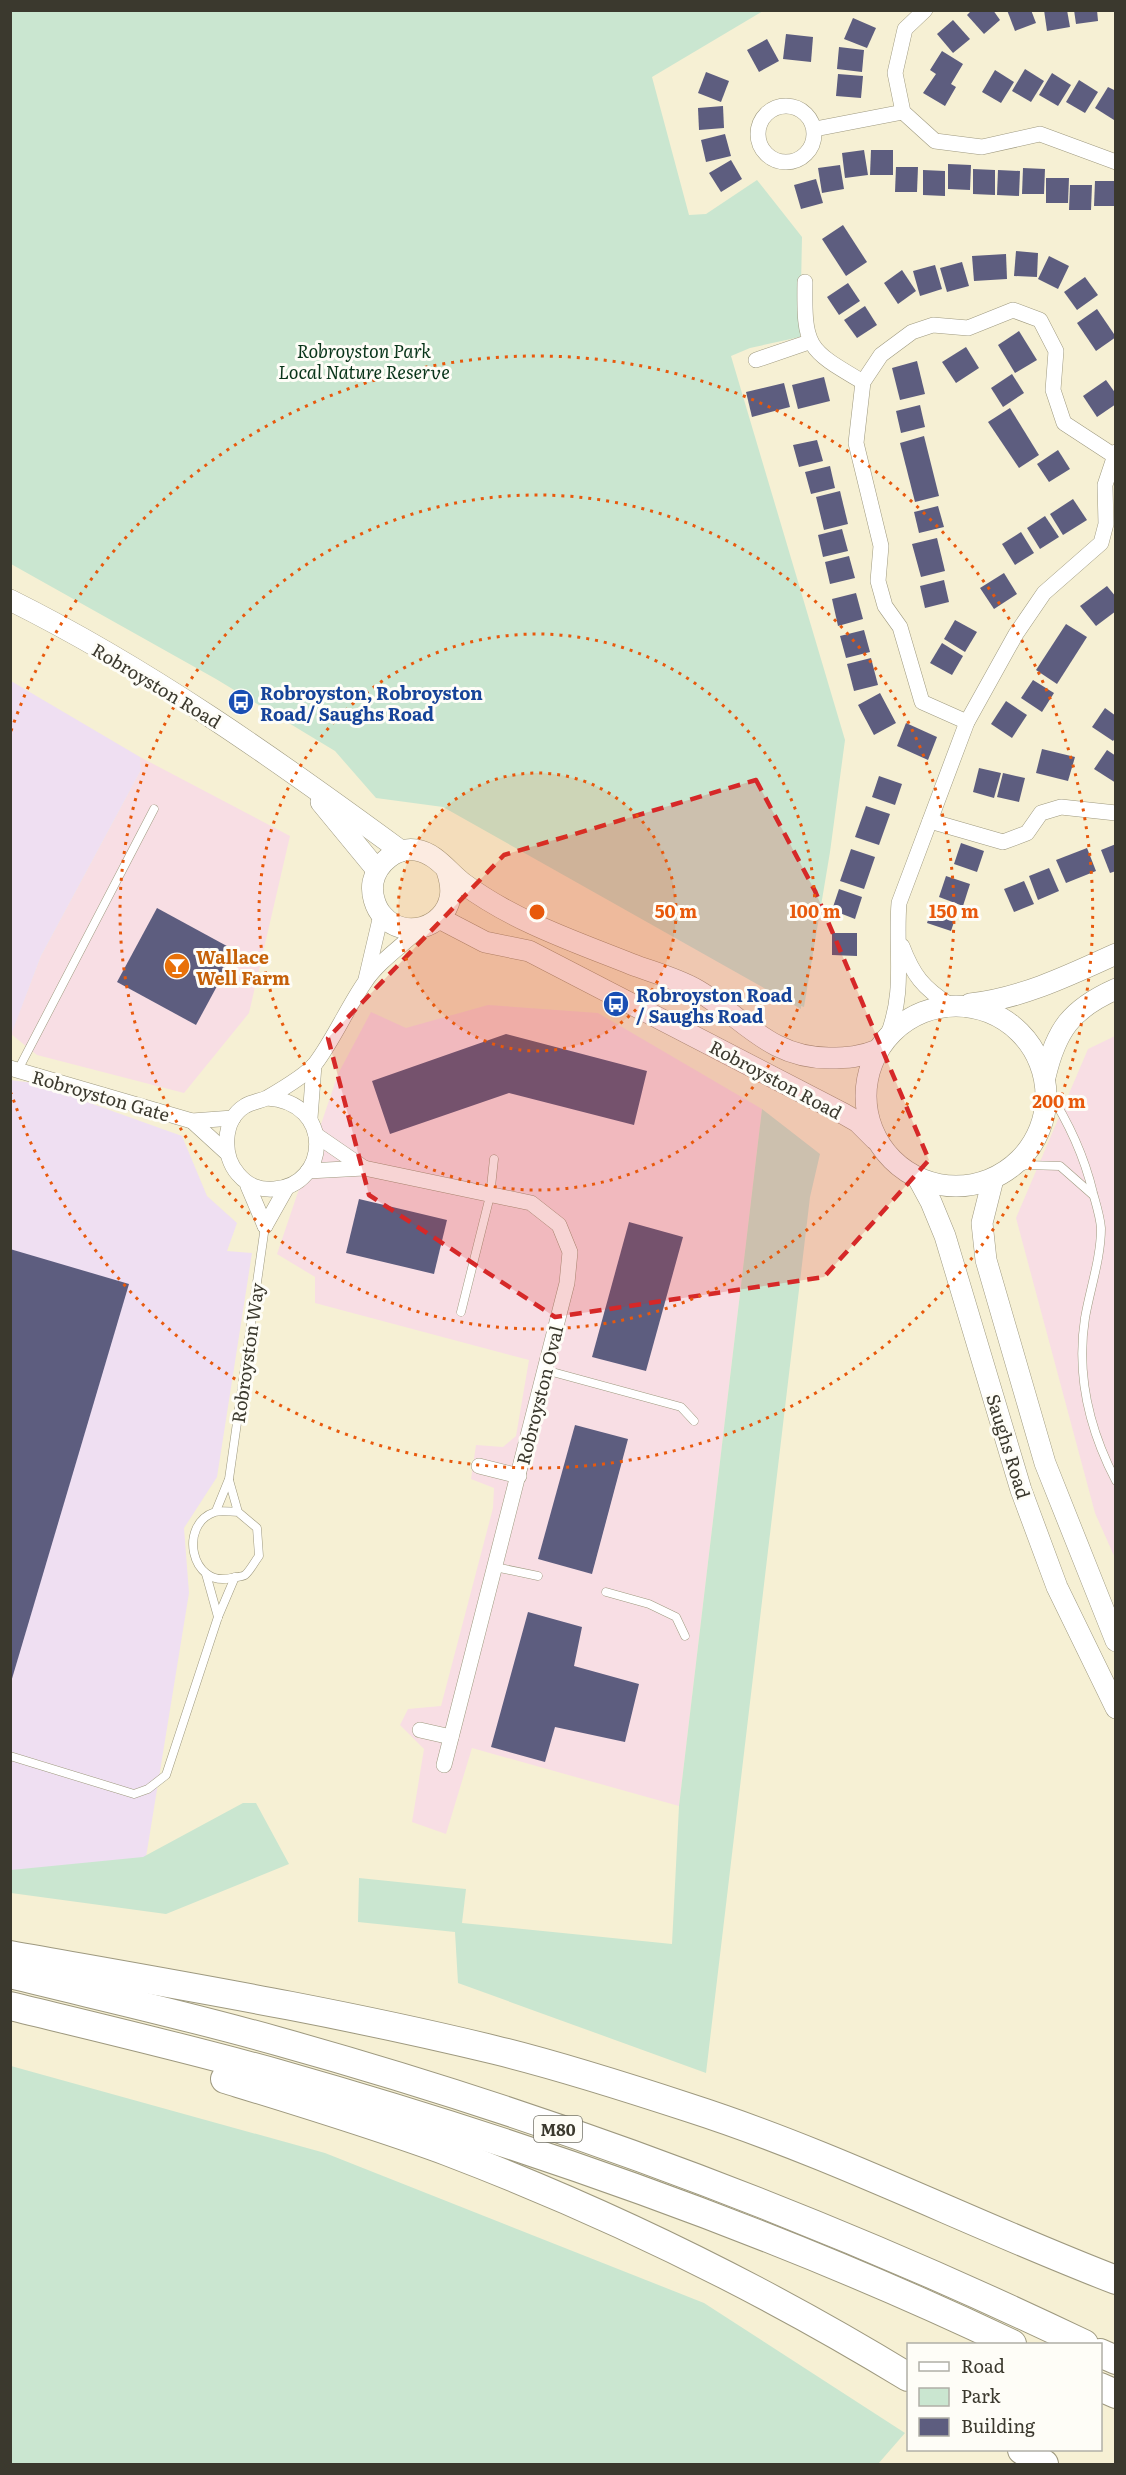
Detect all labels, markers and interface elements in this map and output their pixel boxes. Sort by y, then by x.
park label: Robroyston Park Local Nature Reserve [278,337,450,385]
street label: Robroyston Road [87,636,227,734]
place label: Robroyston, Robroyston Road/ Saughs Road [260,679,483,727]
bus stop icon: Robroyston, Robroyston Road/ Saughs Road [226,687,256,717]
text: 50 m [655,897,697,924]
text: 100 m [789,897,841,924]
text: 150 m [929,897,979,924]
centre of rings [527,902,547,922]
place label: Wallace Well Farm [196,943,290,991]
bar icon: Wallace Well Farm [162,951,192,981]
place label: Robroyston Road / Saughs Road [636,981,793,1029]
bus stop icon: Robroyston Road / Saughs Road [601,989,631,1019]
street label: Robroyston Road [705,1033,847,1125]
street label: Robroyston Gate [29,1062,173,1128]
text: 200 m [1032,1087,1086,1114]
street label: Robroyston Way [224,1281,270,1425]
street label: Robroyston Oval [509,1323,569,1467]
street label: Saughs Road [980,1390,1038,1502]
road number: M80 [534,2116,582,2142]
legend [907,2343,1102,2451]
text: Road [961,2352,1005,2379]
text: Park [961,2382,1002,2409]
text: Building [961,2412,1036,2439]

